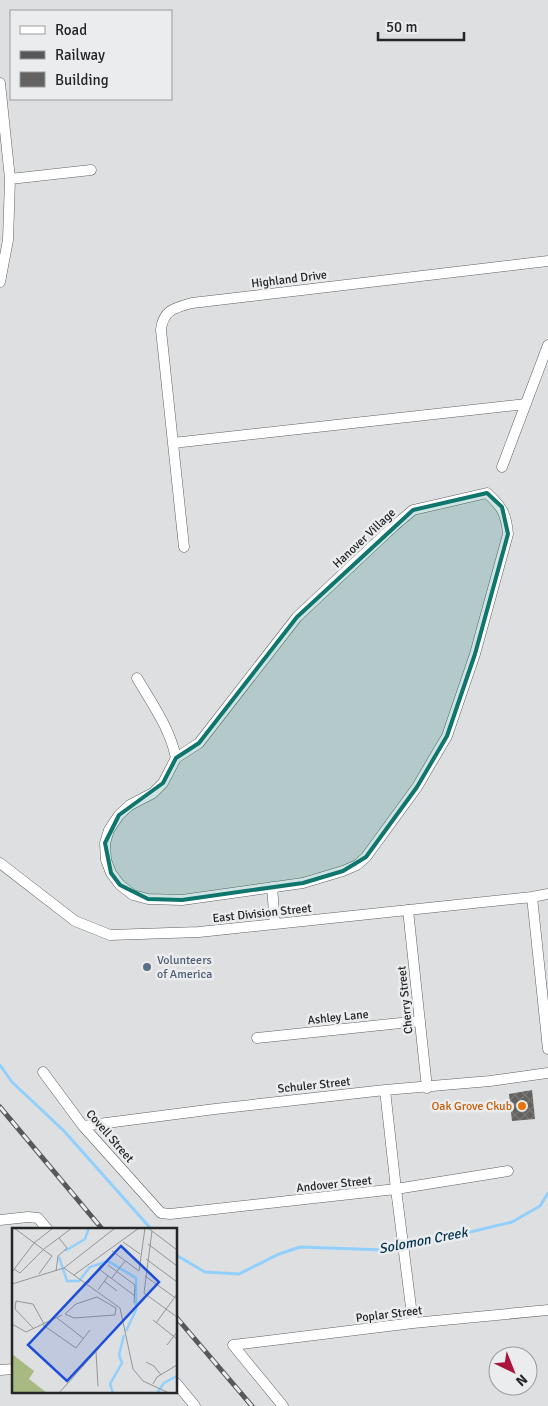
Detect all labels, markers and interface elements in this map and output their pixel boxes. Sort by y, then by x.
legend [10,10,172,100]
scale bar [378,10,464,42]
text: 50 m [386,18,417,36]
text: Road [55,21,87,39]
text: Railway [55,46,105,64]
text: Building [55,71,109,89]
street label: Highland Drive [250,267,328,292]
street label: Hanover Village [330,505,399,571]
street label: East Division Street [212,901,312,926]
place label: Volunteers of America [157,953,212,982]
marker: Volunteers of America [141,961,153,973]
street label: Cherry Street [394,965,417,1035]
street label: Ashley Lane [307,1007,369,1028]
street label: Schuler Street [277,1074,351,1097]
place label: Oak Grove Ckub [432,1099,512,1114]
marker: Oak Grove Ckub [516,1100,528,1112]
street label: Covell Street [83,1107,137,1166]
street label: Andover Street [295,1173,373,1196]
water label: Solomon Creek [377,1223,471,1257]
inset map [12,1228,178,1394]
street label: Poplar Street [355,1303,423,1326]
north arrow [488,1346,538,1396]
text: N [512,1371,531,1390]

